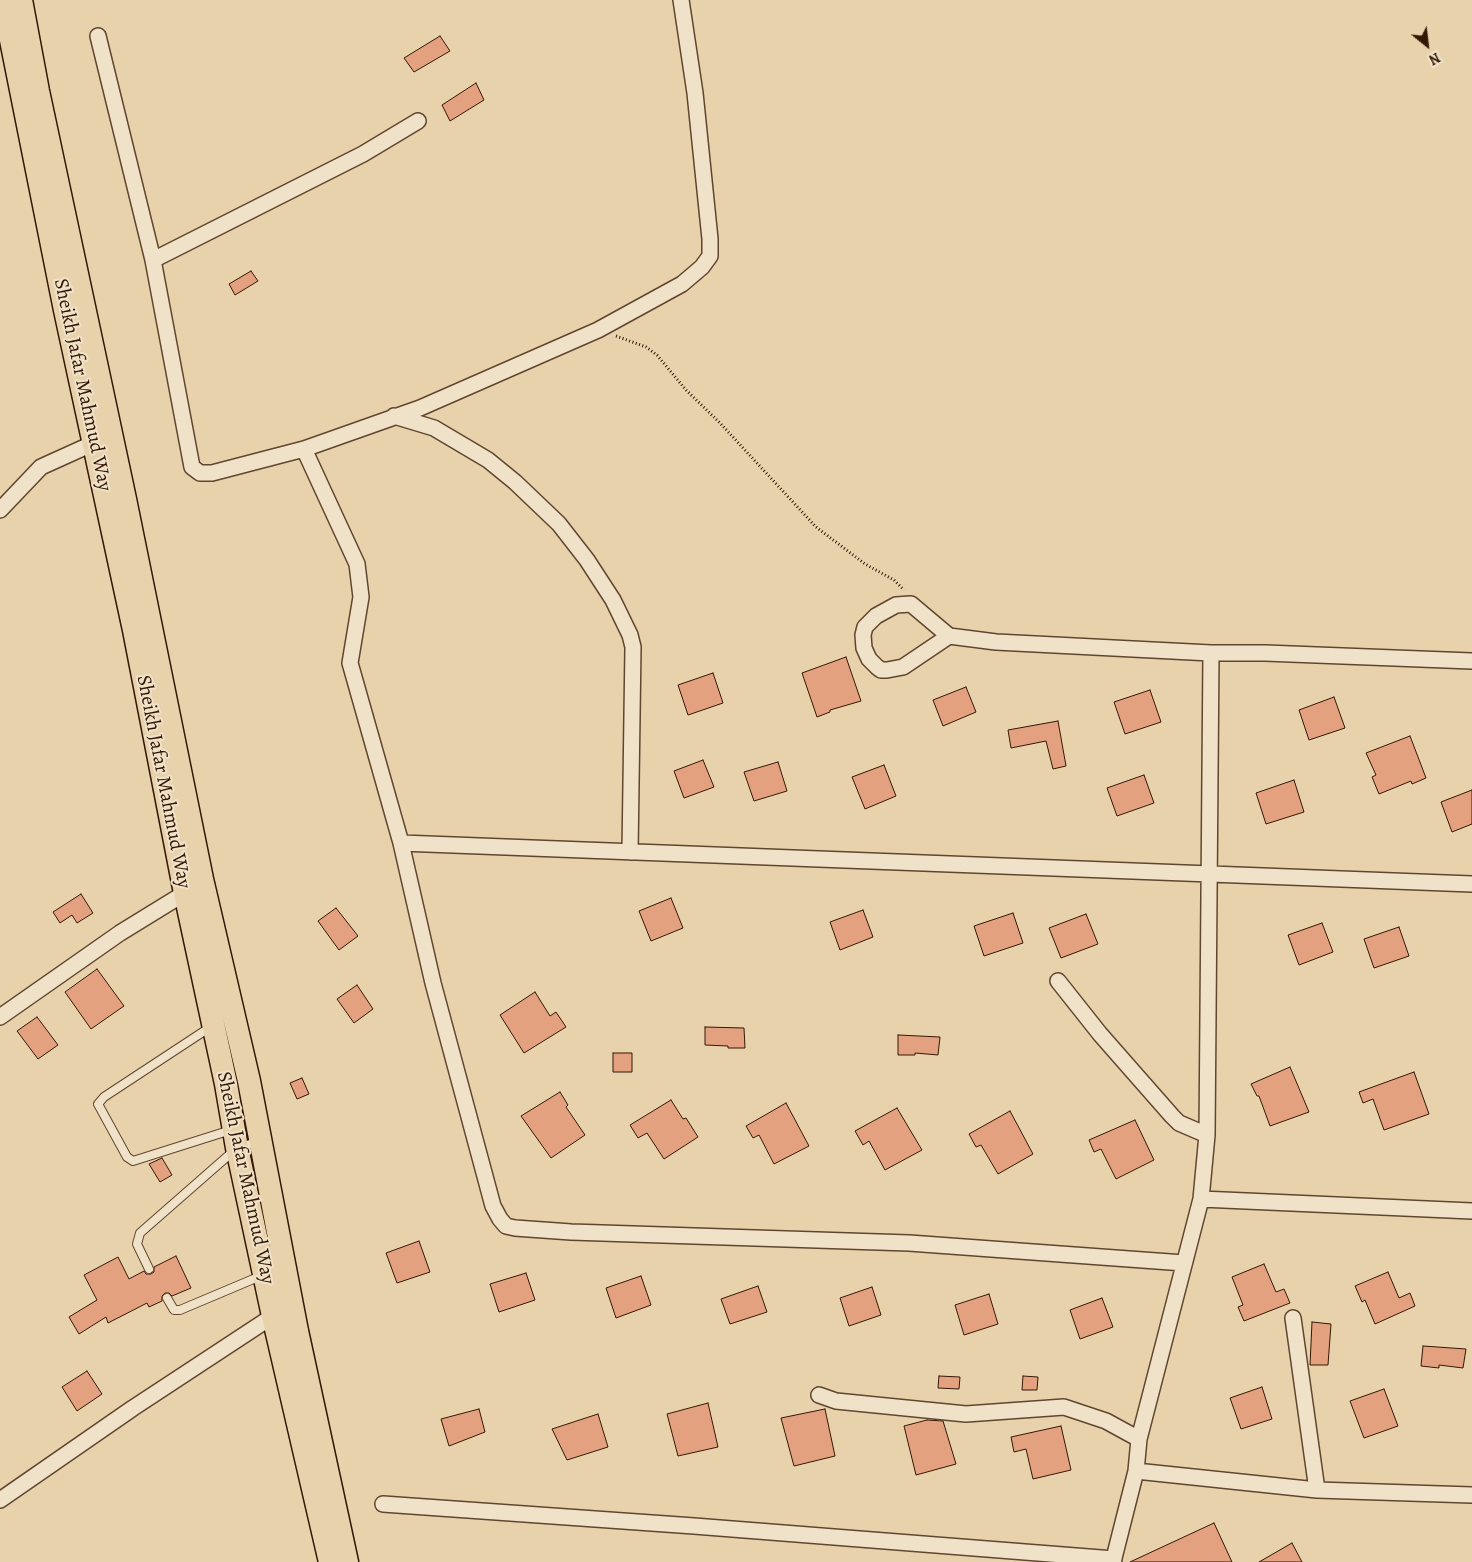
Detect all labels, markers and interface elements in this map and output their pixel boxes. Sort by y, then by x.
north arrow [1402,20,1452,70]
text: N [1425,48,1444,69]
street label: Sheikh Jafar Mahmud Way [48,277,116,493]
street label: Sheikh Jafar Mahmud Way [131,673,195,891]
street label: Sheikh Jafar Mahmud Way [211,1070,279,1286]

